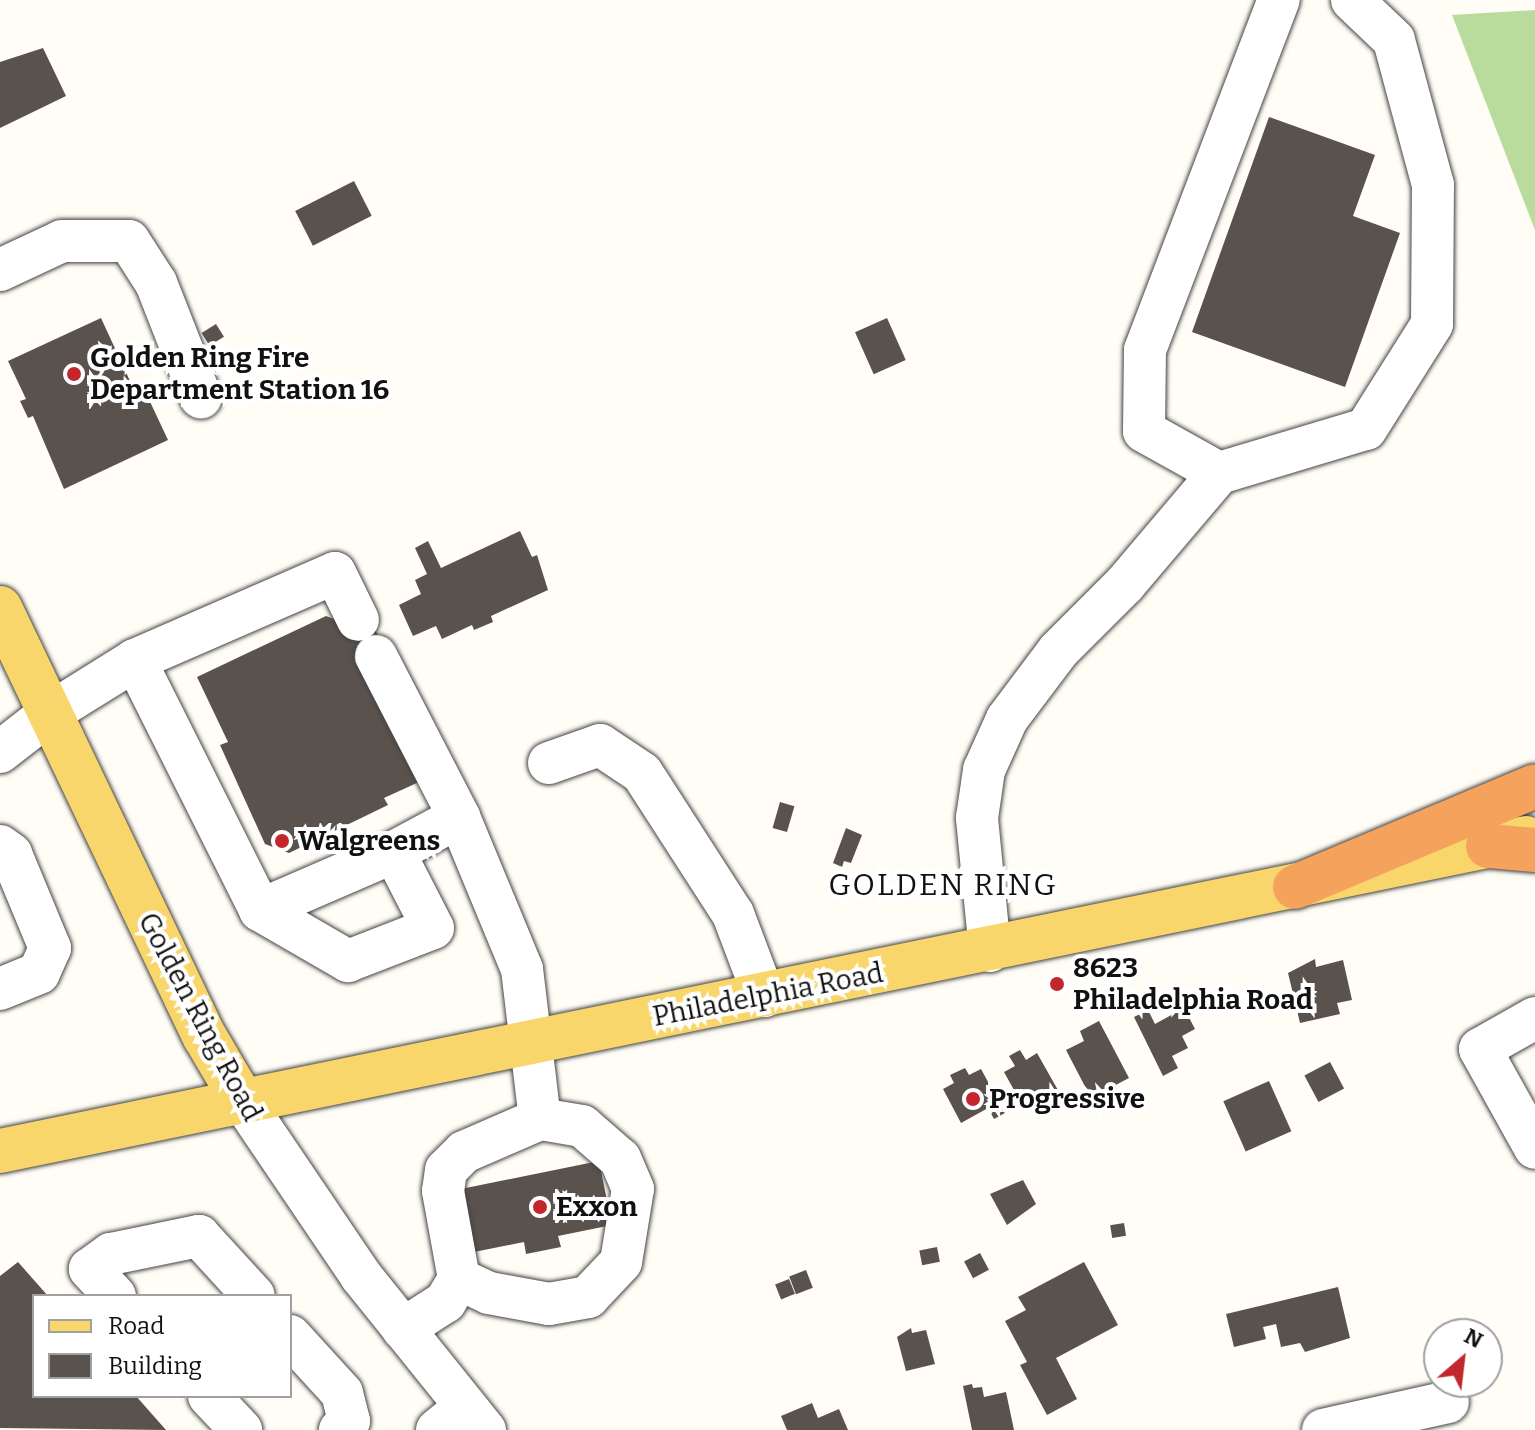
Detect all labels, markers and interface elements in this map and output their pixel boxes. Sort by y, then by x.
place label: Golden Ring Fire Department Station 16 [90,341,389,407]
marker: Golden Ring Fire Department Station 16 [65,365,83,383]
place label: Walgreens [298,824,440,858]
marker: Walgreens [273,832,291,850]
district label: GOLDEN RING [828,867,1058,903]
street label: Golden Ring Road [131,907,269,1127]
place label: 8623 Philadelphia Road [1073,951,1313,1017]
street label: Philadelphia Road [650,956,886,1034]
marker: 8623 Philadelphia Road [1048,975,1066,993]
place label: Progressive [989,1082,1145,1116]
marker: Progressive [964,1090,982,1108]
place label: Exxon [556,1190,638,1224]
marker: Exxon [531,1198,549,1216]
legend [32,1294,292,1398]
text: Road [108,1312,164,1340]
north arrow [1423,1318,1503,1398]
text: N [1460,1322,1487,1354]
text: Building [108,1352,202,1380]

